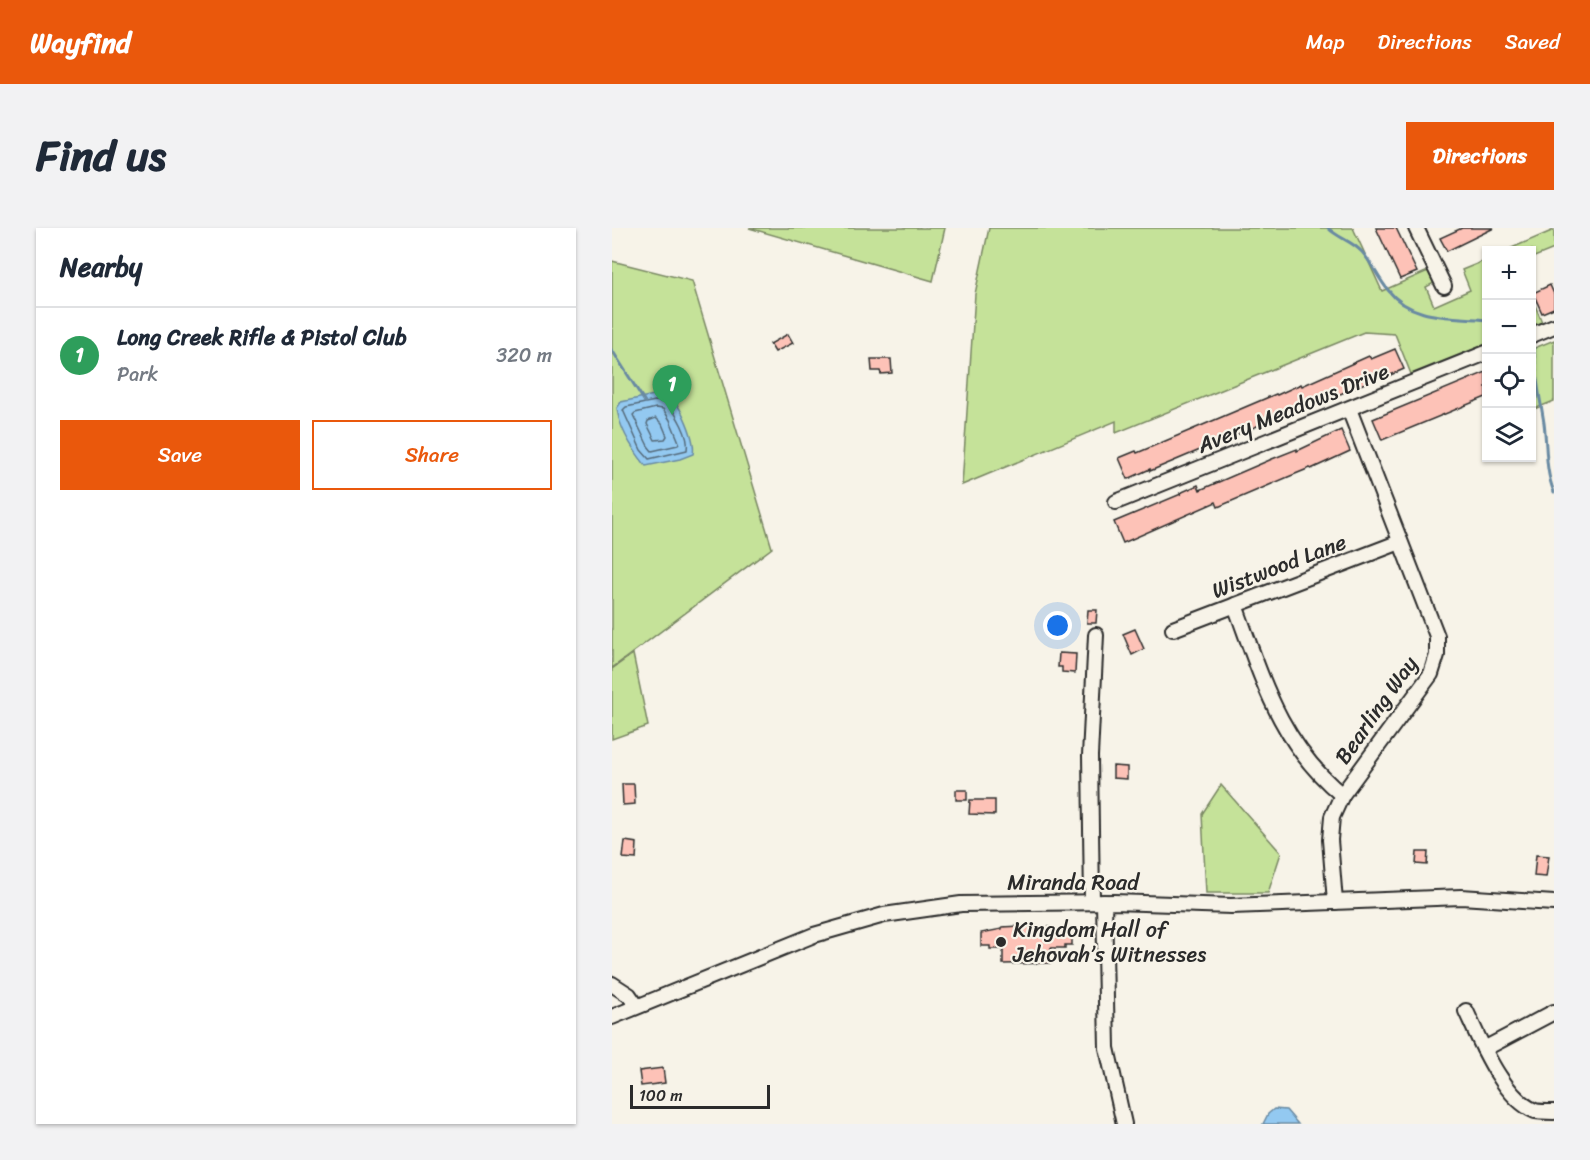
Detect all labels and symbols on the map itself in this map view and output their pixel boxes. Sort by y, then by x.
street label: Avery Meadows Drive [1190,352,1395,465]
pin: 1 [652,366,692,415]
street label: Wistwood Lane [1206,522,1352,610]
your location [1043,611,1072,640]
street label: Bearling Way [1324,647,1428,773]
street label: Miranda Road [1007,863,1140,902]
place label: Kingdom Hall of Jehovah’s Witnesses [1012,910,1206,974]
marker: Kingdom Hall of Jehovah’s Witnesses [994,935,1008,949]
scale bar [630,1082,770,1110]

